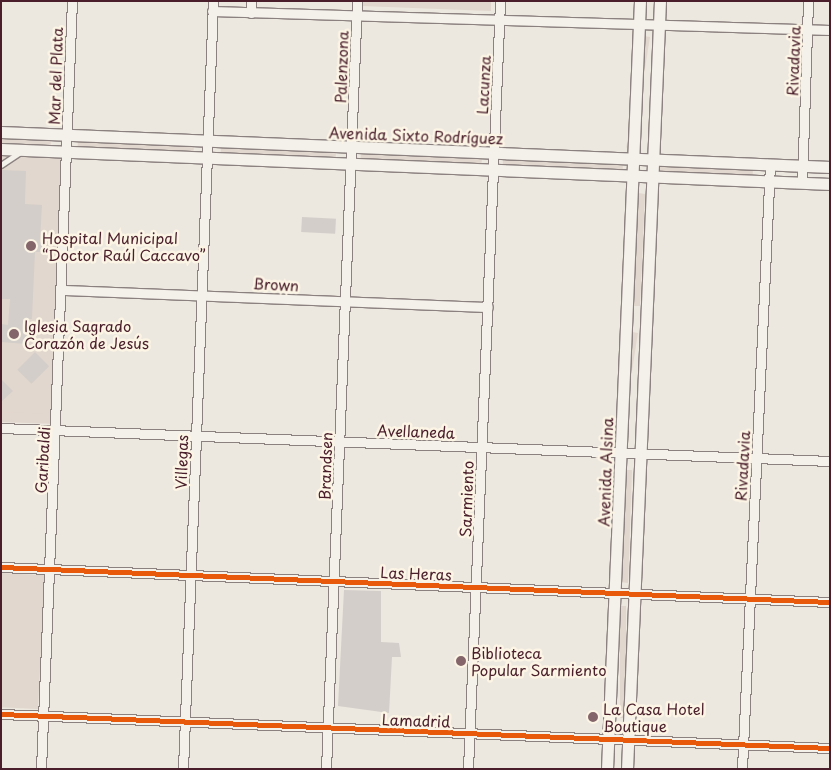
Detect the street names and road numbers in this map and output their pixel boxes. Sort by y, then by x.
street label: Rivadavia [783,26,803,96]
street label: Mar del Plata [44,27,66,125]
street label: Palenzona [331,31,351,103]
street label: Lacunza [472,55,494,115]
street label: Avenida Sixto Rodríguez [329,123,503,147]
street label: Brown [253,274,299,294]
street label: Avenida Alsina [594,418,616,526]
street label: Avellaneda [377,421,455,441]
street label: Garibaldi [31,426,53,494]
street label: Rivadavia [731,430,753,502]
street label: Brandsen [315,432,335,500]
street label: Villegas [171,434,191,490]
street label: Sarmiento [456,461,476,537]
street label: Las Heras [380,563,452,583]
street label: Lamadrid [381,710,451,730]

